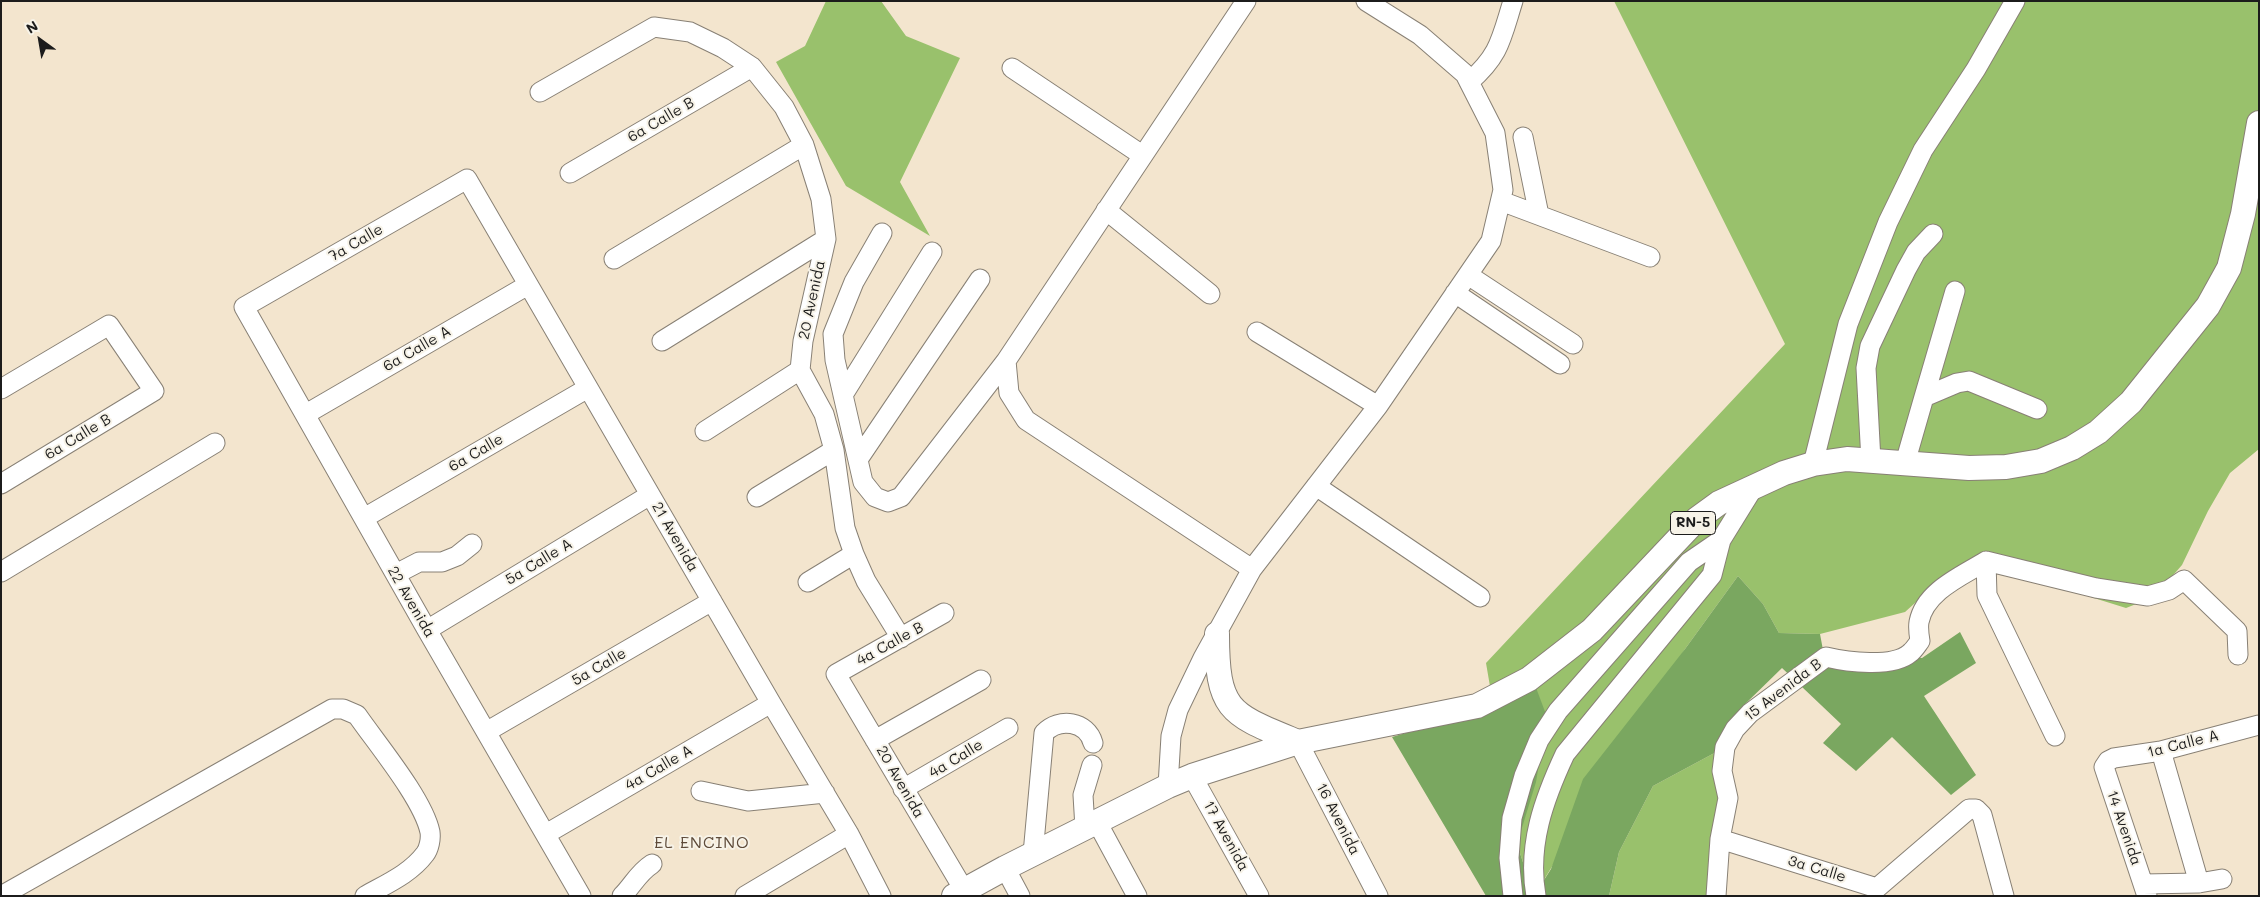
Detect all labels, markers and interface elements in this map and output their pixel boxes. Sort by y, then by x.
north arrow [15,15,65,65]
text: N [22,16,41,38]
street label: 6a Calle B [624,94,698,146]
street label: 7a Calle [326,220,386,266]
street label: 20 Avenida [795,259,829,341]
street label: 6a Calle A [380,322,454,376]
street label: 6a Calle B [42,410,114,464]
street label: 6a Calle [445,430,507,476]
street label: 21 Avenida [648,499,702,575]
road number: RN-5 [1670,512,1716,534]
street label: 5a Calle A [502,535,576,589]
street label: 22 Avenida [383,563,439,641]
street label: 4a Calle B [853,618,927,670]
street label: 5a Calle [569,644,629,690]
street label: 15 Avenida B [1741,655,1825,725]
street label: 1a Calle A [2145,726,2221,762]
street label: 4a Calle [926,736,986,782]
street label: 4a Calle A [622,741,696,795]
street label: 20 Avenida [872,743,928,821]
street label: 16 Avenida [1312,780,1364,858]
street label: 14 Avenida [2103,788,2145,868]
street label: 17 Avenida [1199,798,1253,874]
district label: EL ENCINO [653,833,751,853]
street label: 3a Calle [1786,852,1848,886]

